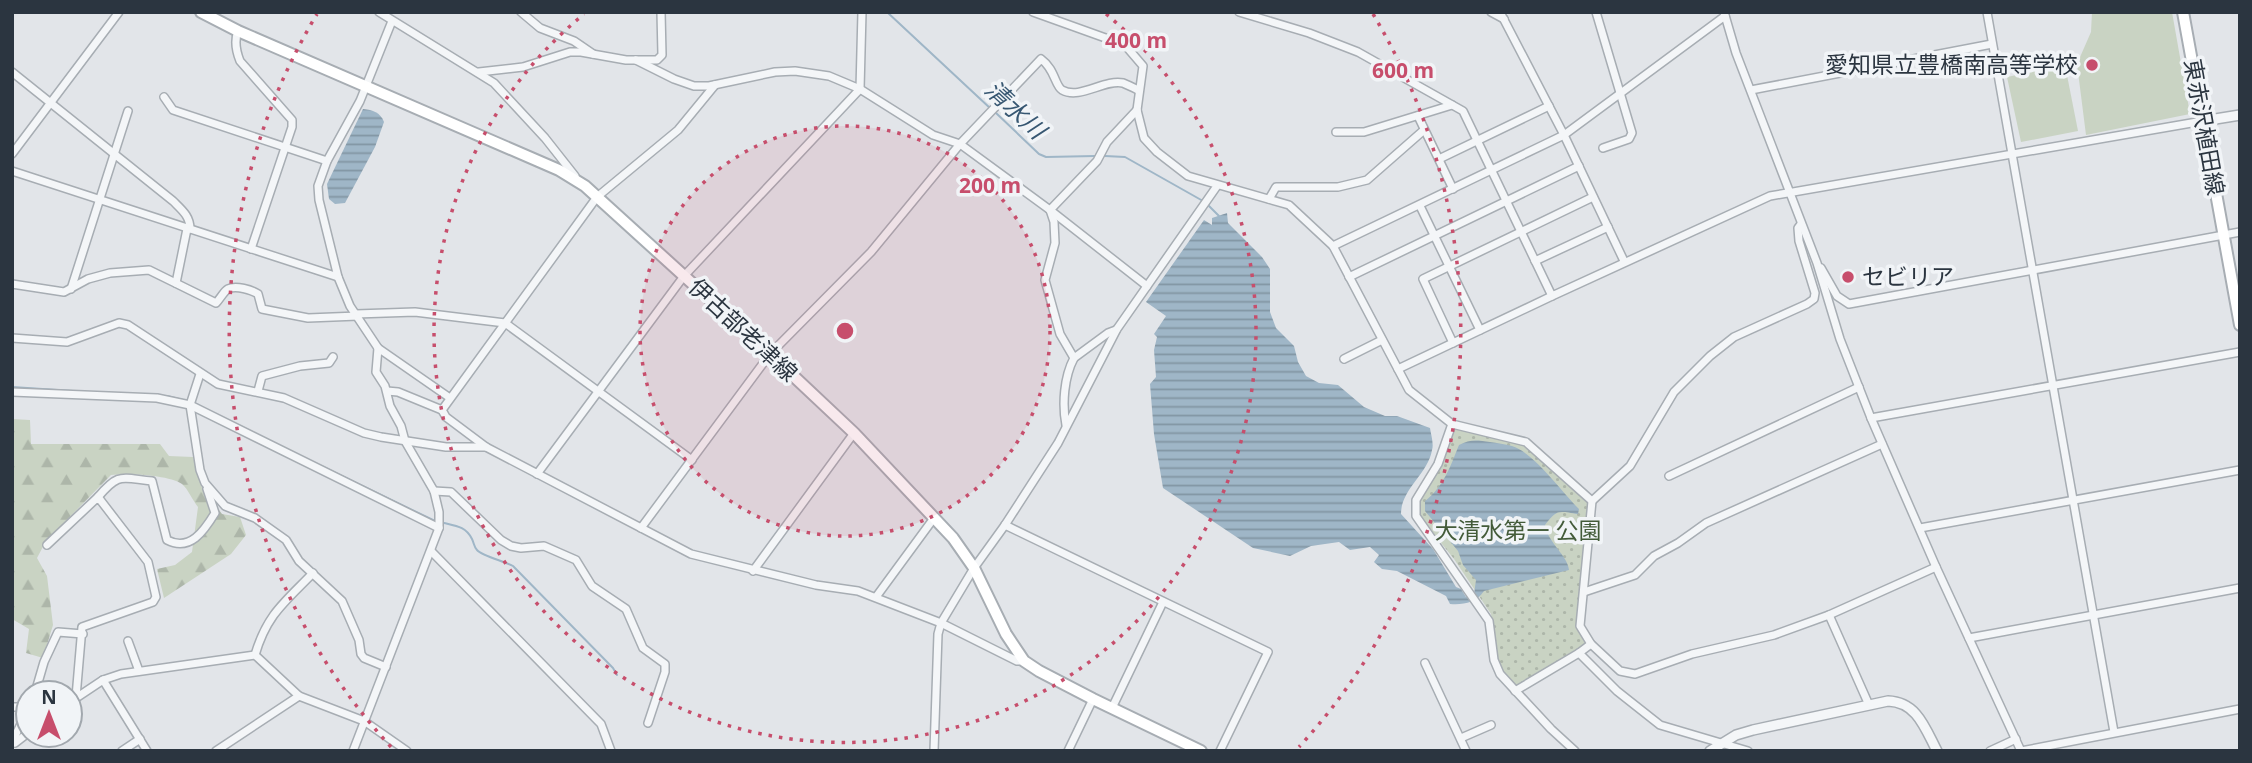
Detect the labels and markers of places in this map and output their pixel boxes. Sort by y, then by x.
place label: 愛知県立豊橋南高等学校 [1825,48,2078,80]
marker: 愛知県立豊橋南高等学校 [2084,57,2100,73]
place label: セビリア [1862,260,1954,292]
marker: セビリア [1840,269,1856,285]
centre of rings [833,319,857,343]

